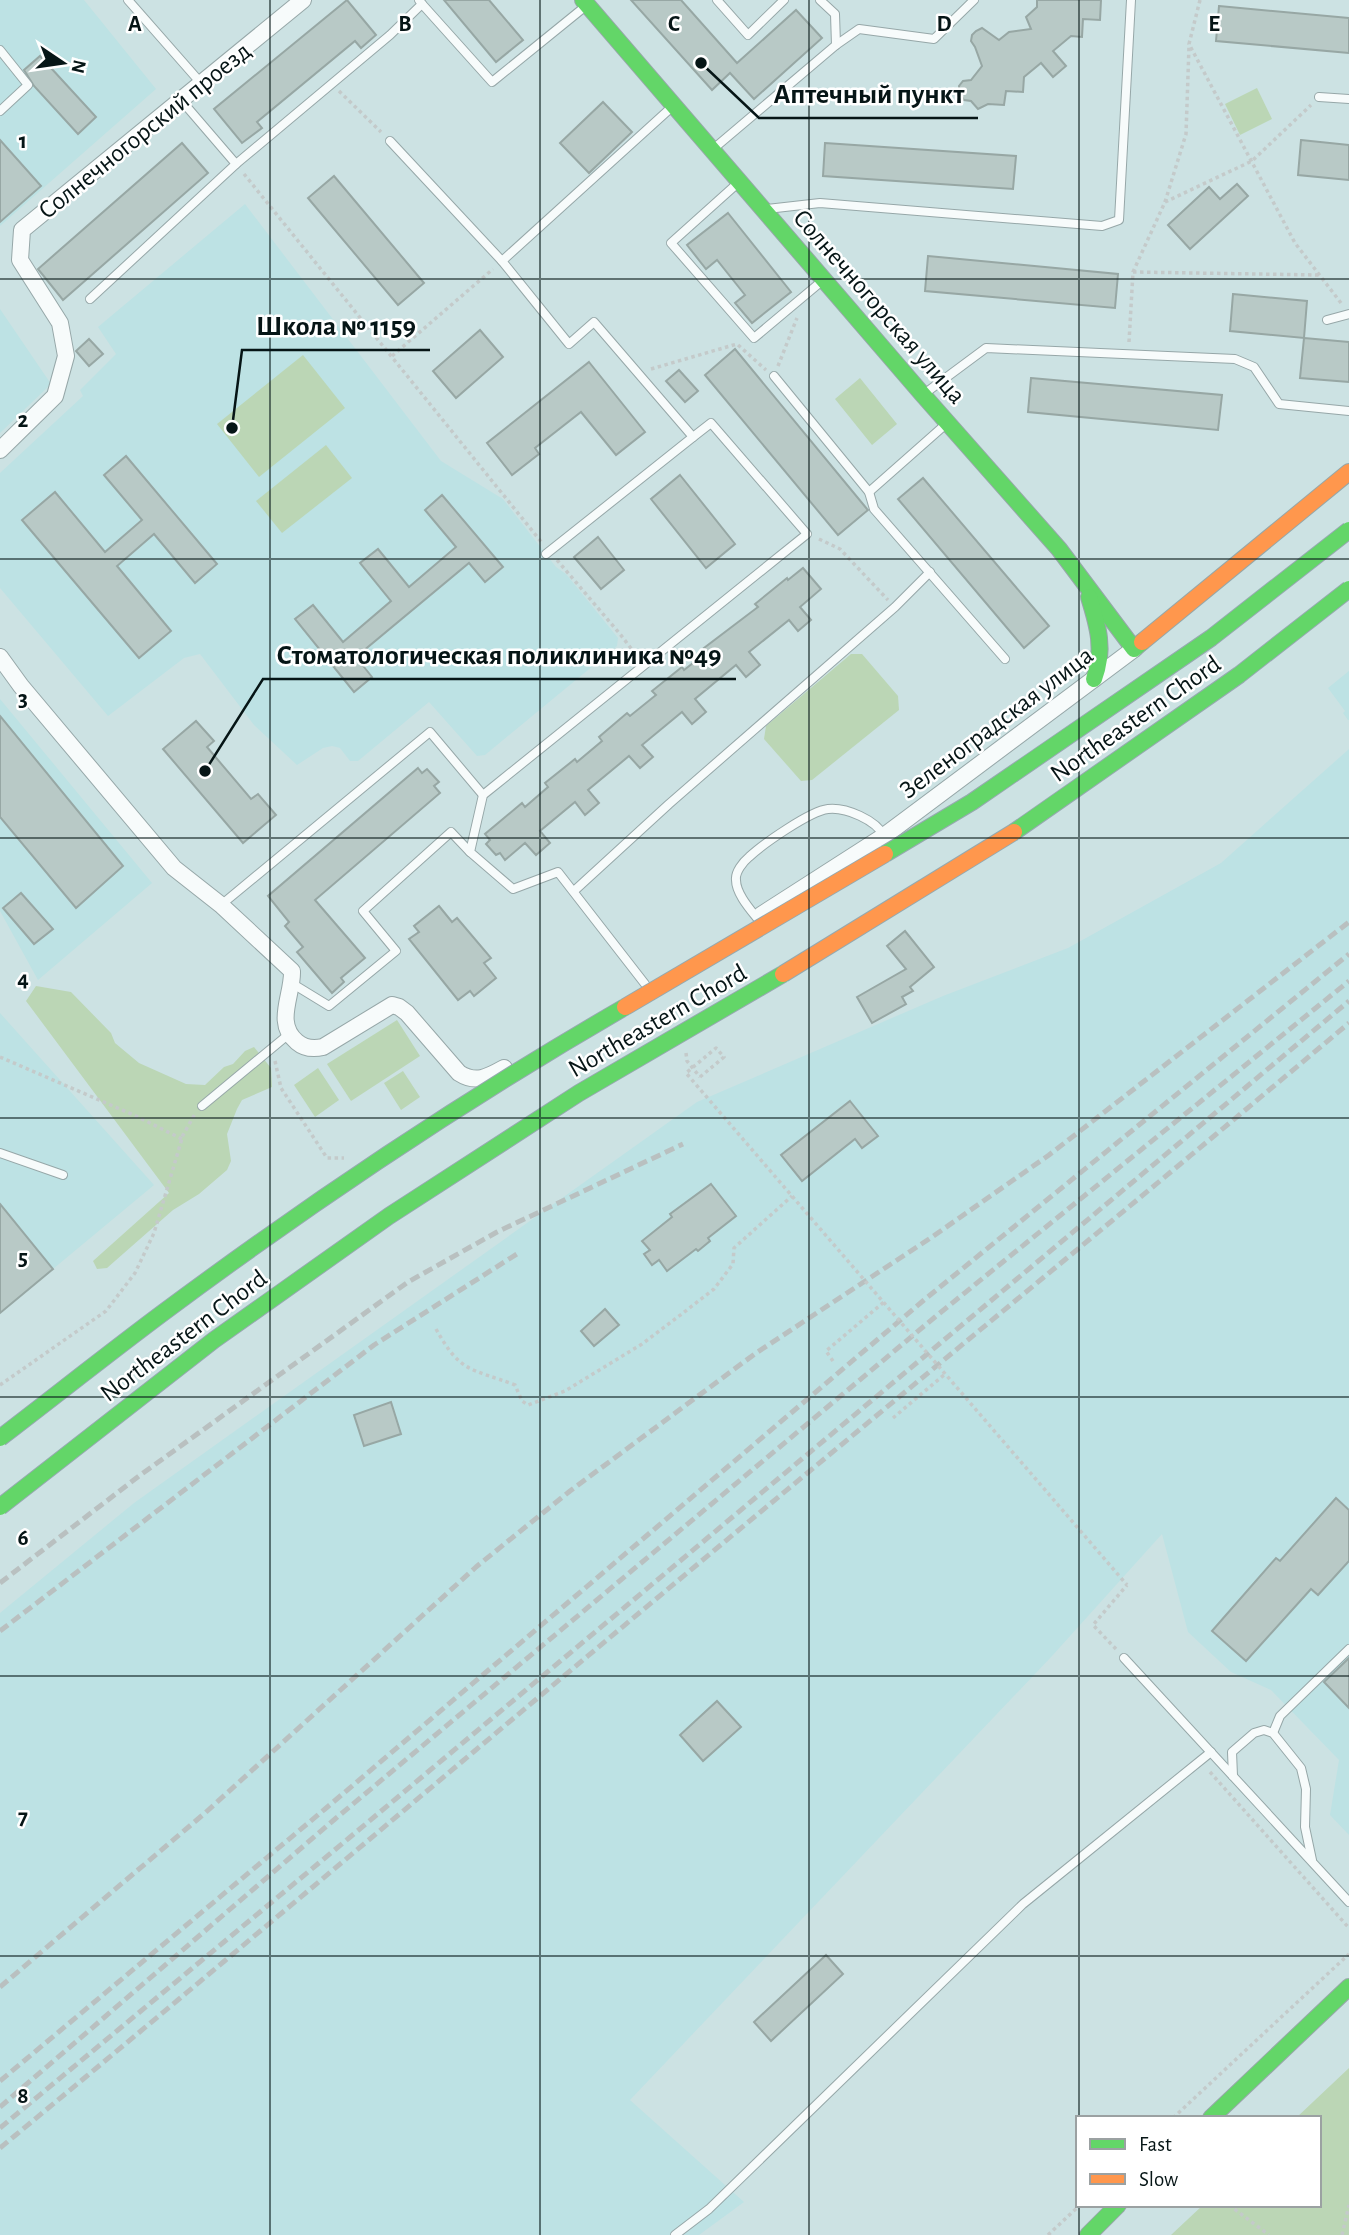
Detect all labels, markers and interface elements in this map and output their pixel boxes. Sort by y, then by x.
text: A [128,13,142,36]
text: B [398,13,412,36]
text: C [668,13,680,36]
text: D [936,13,952,36]
text: E [1208,13,1220,36]
north arrow [28,28,98,98]
street label: Солнечногорский проезд [34,37,256,224]
text: N [67,58,89,75]
callout: Аптечный пункт [759,69,978,118]
text: Аптечный пункт [774,81,965,109]
text: 1 [19,130,27,153]
street label: Солнечногорская улица [788,205,970,409]
callout: Школа № 1159 [242,301,430,350]
text: Школа № 1159 [256,313,416,341]
text: 2 [18,409,29,432]
callout: Стоматологическая поликлиника №49 [263,630,736,679]
text: Стоматологическая поликлиника №49 [276,642,722,670]
street label: Зеленоградская улица [895,642,1098,804]
street label: Northeastern Chord [1046,651,1225,787]
text: 3 [18,688,28,711]
street label: Northeastern Chord [564,959,751,1082]
text: 4 [17,968,29,991]
text: 5 [18,1247,28,1270]
street label: Northeastern Chord [96,1265,272,1407]
text: 6 [17,1527,29,1550]
text: 7 [18,1806,28,1829]
text: 8 [17,2085,29,2108]
legend [1076,2116,1321,2207]
text: Fast [1139,2134,1172,2155]
text: Slow [1139,2169,1178,2190]

